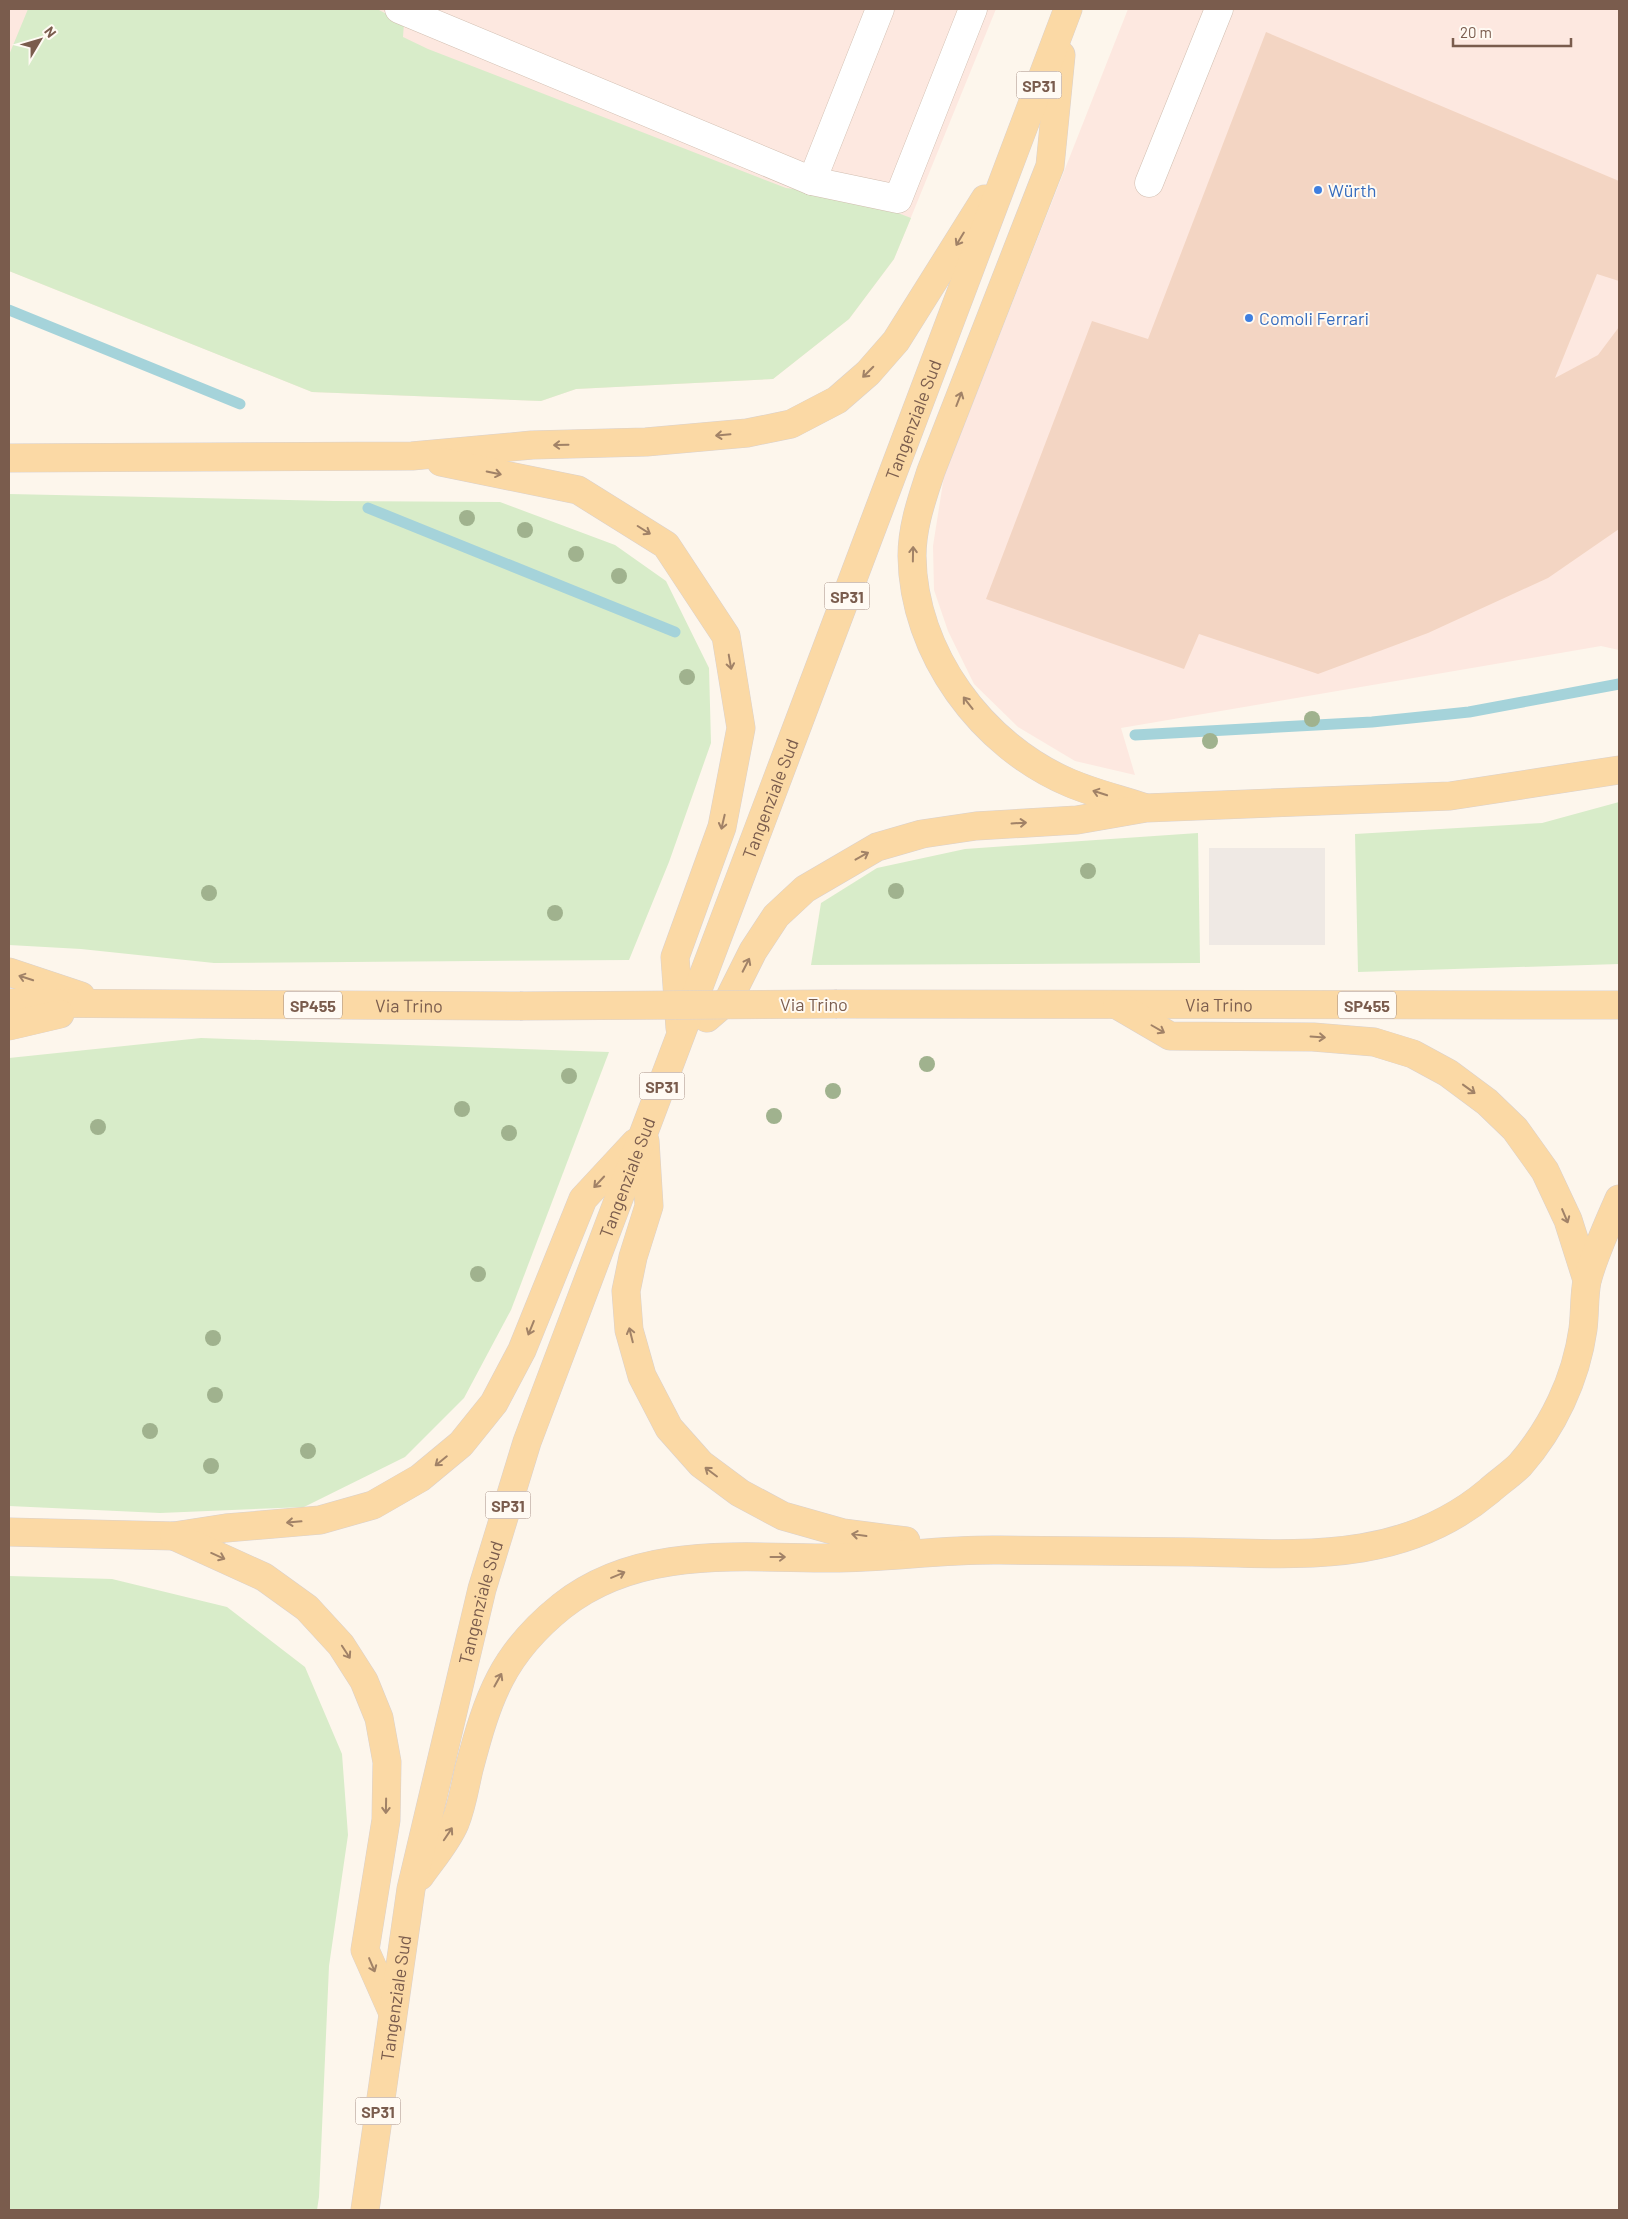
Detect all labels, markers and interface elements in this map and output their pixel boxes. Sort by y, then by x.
north arrow [15,15,65,65]
scale bar [1453,15,1570,47]
text: N [41,23,60,41]
text: 20 m [1460,23,1492,41]
road number: SP31 [1016,72,1062,98]
place label: Würth [1328,179,1376,201]
marker: Würth [1312,184,1324,196]
one-way arrow [954,231,964,245]
place label: Comoli Ferrari [1259,307,1369,329]
marker: Comoli Ferrari [1243,312,1255,324]
street label: Tangenziale Sud [880,356,946,483]
one-way arrow [862,366,874,378]
one-way arrow [955,392,964,407]
one-way arrow [715,430,731,440]
one-way arrow [553,440,569,449]
one-way arrow [486,469,502,478]
one-way arrow [636,526,650,536]
one-way arrow [908,546,918,562]
road number: SP31 [824,582,870,610]
one-way arrow [726,654,736,670]
one-way arrow [962,697,973,710]
street label: Tangenziale Sud [737,735,803,862]
one-way arrow [1093,788,1108,797]
one-way arrow [718,814,727,830]
one-way arrow [1011,819,1027,828]
one-way arrow [854,850,868,860]
one-way arrow [741,957,751,972]
one-way arrow [19,973,34,982]
road number: SP455 [284,992,342,1018]
road number: SP455 [1338,992,1396,1018]
street label: Via Trino [780,993,848,1015]
street label: Via Trino [1185,993,1253,1016]
street label: Via Trino [375,994,443,1017]
one-way arrow [1150,1024,1164,1034]
one-way arrow [1310,1033,1326,1042]
road number: SP31 [640,1072,684,1100]
one-way arrow [1462,1083,1475,1094]
street label: Tangenziale Sud [594,1114,660,1241]
one-way arrow [593,1175,605,1188]
one-way arrow [1561,1208,1571,1223]
one-way arrow [526,1320,535,1335]
one-way arrow [626,1327,635,1343]
one-way arrow [435,1455,448,1466]
one-way arrow [705,1467,719,1477]
road number: SP31 [486,1492,530,1518]
one-way arrow [286,1518,302,1527]
one-way arrow [851,1530,867,1540]
street label: Tangenziale Sud [454,1538,507,1667]
one-way arrow [210,1551,225,1561]
one-way arrow [769,1553,785,1562]
one-way arrow [610,1570,625,1580]
one-way arrow [341,1645,351,1659]
one-way arrow [494,1674,504,1688]
one-way arrow [382,1798,391,1814]
one-way arrow [443,1827,453,1841]
street label: Tangenziale Sud [375,1934,415,2063]
one-way arrow [368,1957,378,1972]
road number: SP31 [356,2098,400,2124]

